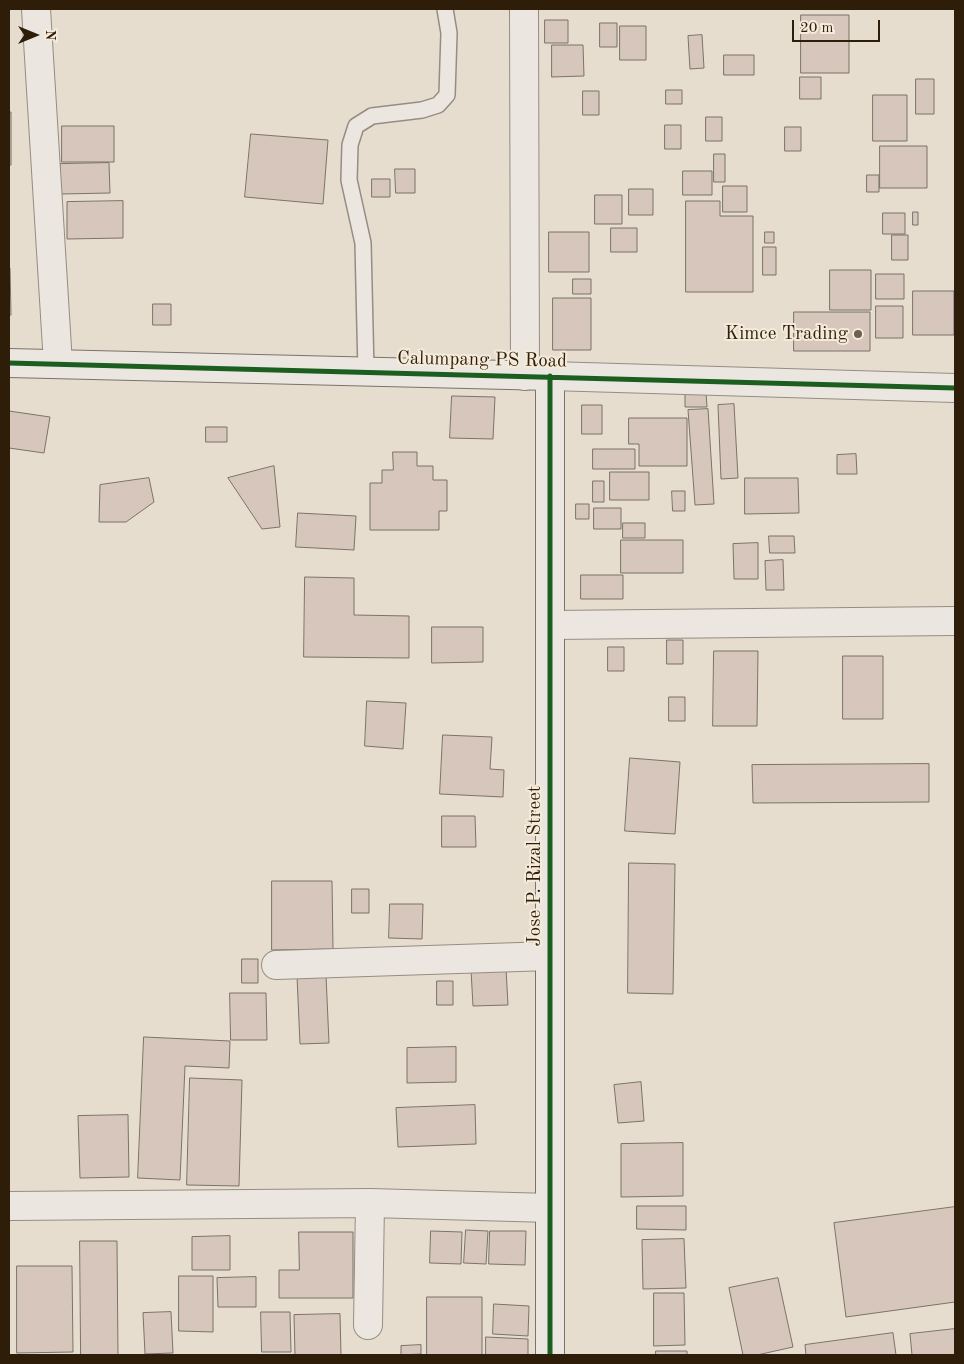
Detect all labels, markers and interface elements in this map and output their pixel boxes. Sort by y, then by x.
north arrow [10,10,60,60]
scale bar [794,10,882,42]
text: 20 m [800,21,834,36]
text: N [43,30,57,40]
place label: Kimce Trading [725,323,848,345]
marker: Kimce Trading [852,328,864,340]
street label: Calumpang PS Road [397,347,567,373]
street label: Jose P. Rizal Street [524,785,546,947]

